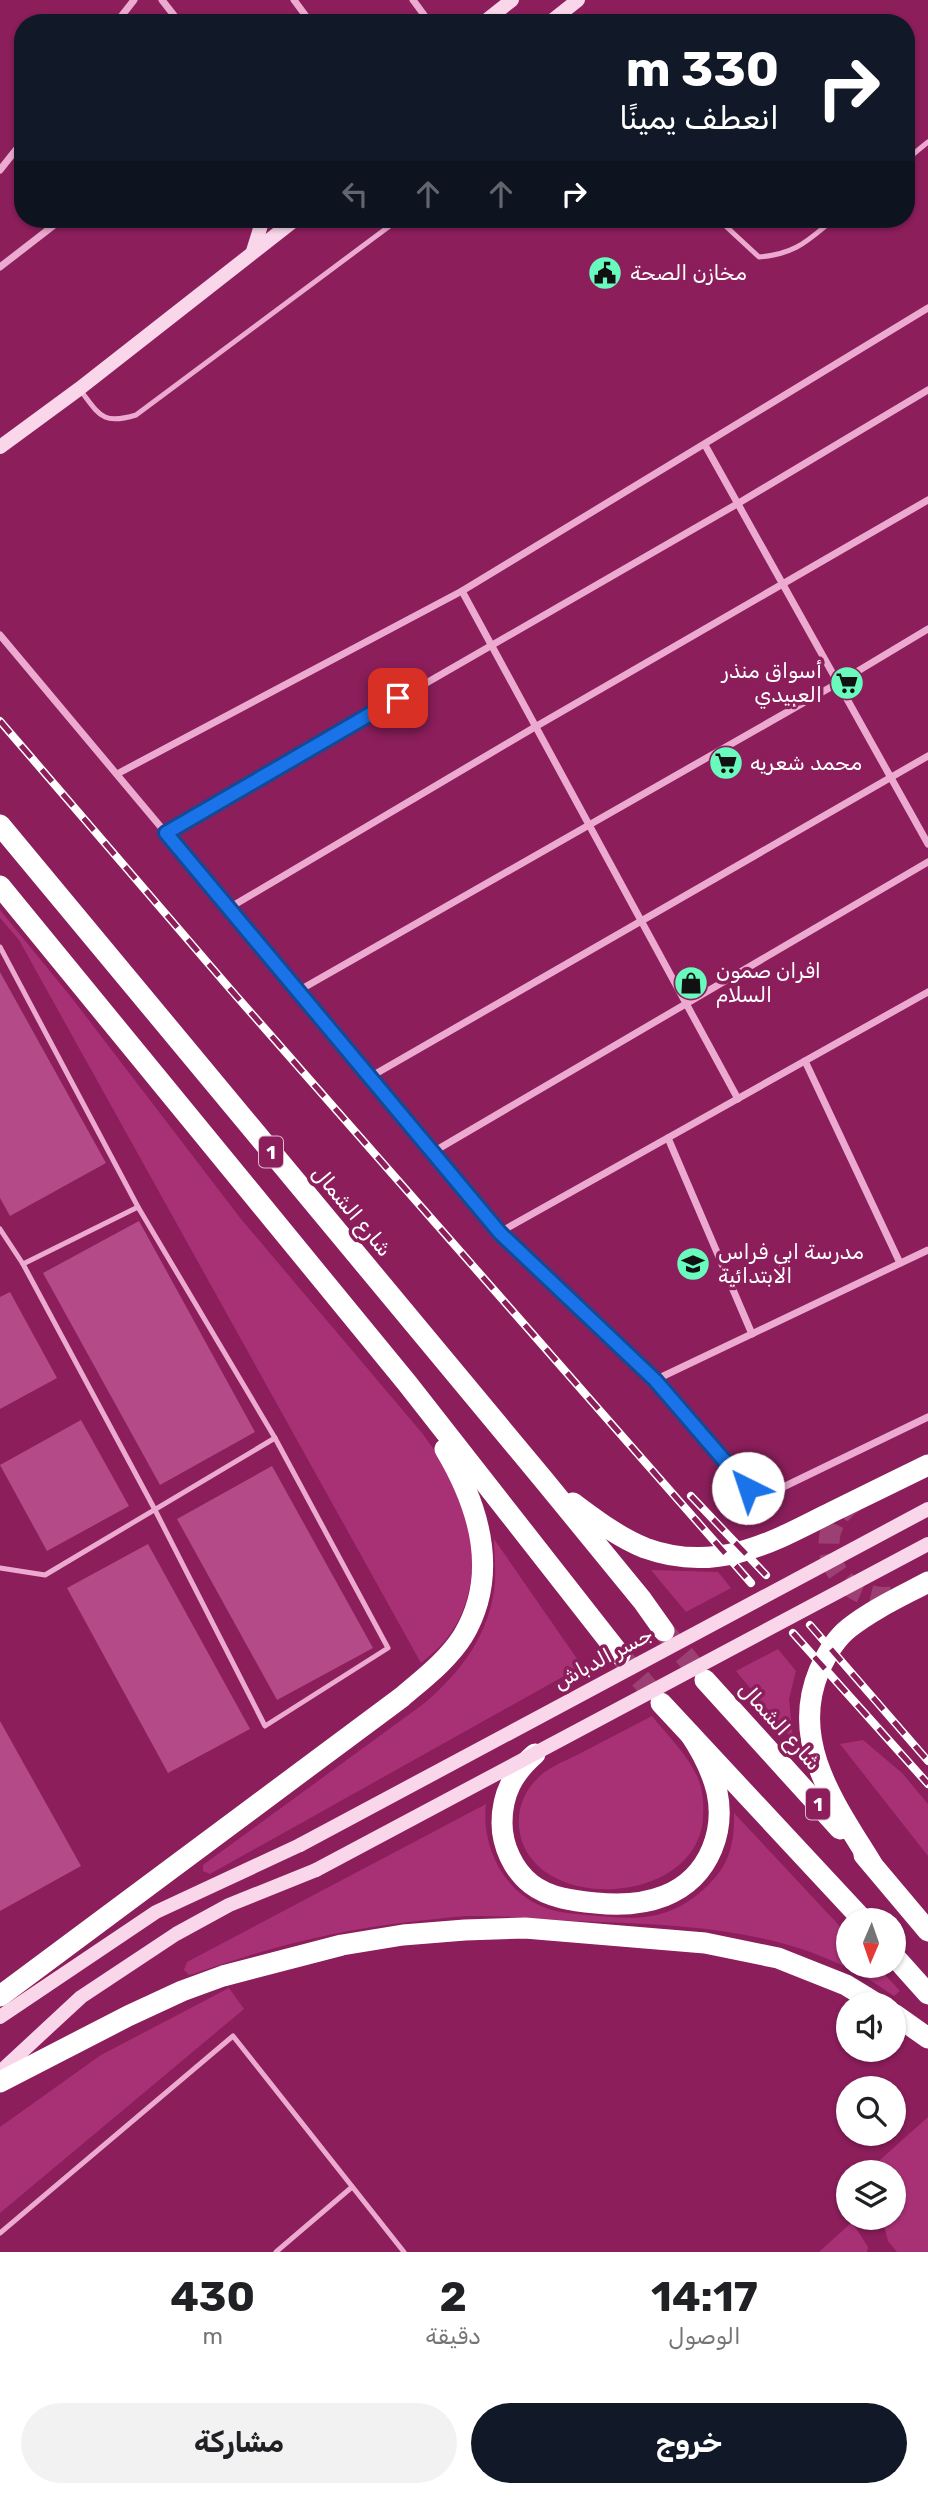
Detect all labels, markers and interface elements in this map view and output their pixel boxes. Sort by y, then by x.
text: 330 m [626,40,779,98]
icon: right [803,42,894,133]
text: انعطف يمينًا [619,99,779,137]
icon: left [336,175,374,213]
icon: ahead [409,175,447,213]
icon: ahead [482,175,520,213]
icon: right [555,175,593,213]
public building icon: مخازن الصحة [586,254,624,292]
place label: مخازن الصحة [630,260,747,285]
place label: أسواق منذر العبيدي [720,658,822,709]
supermarket icon: أسواق منذر العبيدي [828,664,866,702]
pin [368,668,428,728]
icon: arrive [379,679,417,717]
supermarket icon: محمد شعريه [707,744,745,782]
place label: محمد شعريه [750,750,862,775]
place label: افران صمون السلام [716,958,821,1008]
shop icon: افران صمون السلام [672,964,710,1002]
road number: 1 [259,1136,283,1168]
street label: شارع الشمال [306,1160,398,1262]
place label: مدرسة ابي فراس الابتدائية [718,1239,864,1288]
school or university icon: مدرسة ابي فراس الابتدائية [674,1245,712,1283]
position arrow [711,1451,785,1525]
street label: جسر الدباش [549,1621,657,1694]
street label: شارع الشمال [732,1676,827,1777]
road number: 1 [806,1788,830,1820]
north arrow [836,1908,906,1978]
map controls [836,1908,906,2230]
button: sound [836,1992,906,2062]
button: search [836,2076,906,2146]
button: layers [836,2160,906,2230]
text: 430 [170,2272,255,2322]
text: 2 [439,2272,467,2322]
text: 14:17 [651,2272,758,2322]
text: m [202,2322,223,2350]
text: دقيقة [425,2322,481,2350]
text: الوصول [668,2322,741,2350]
button: مشاركة [21,2403,457,2483]
button: خروج [471,2403,907,2483]

